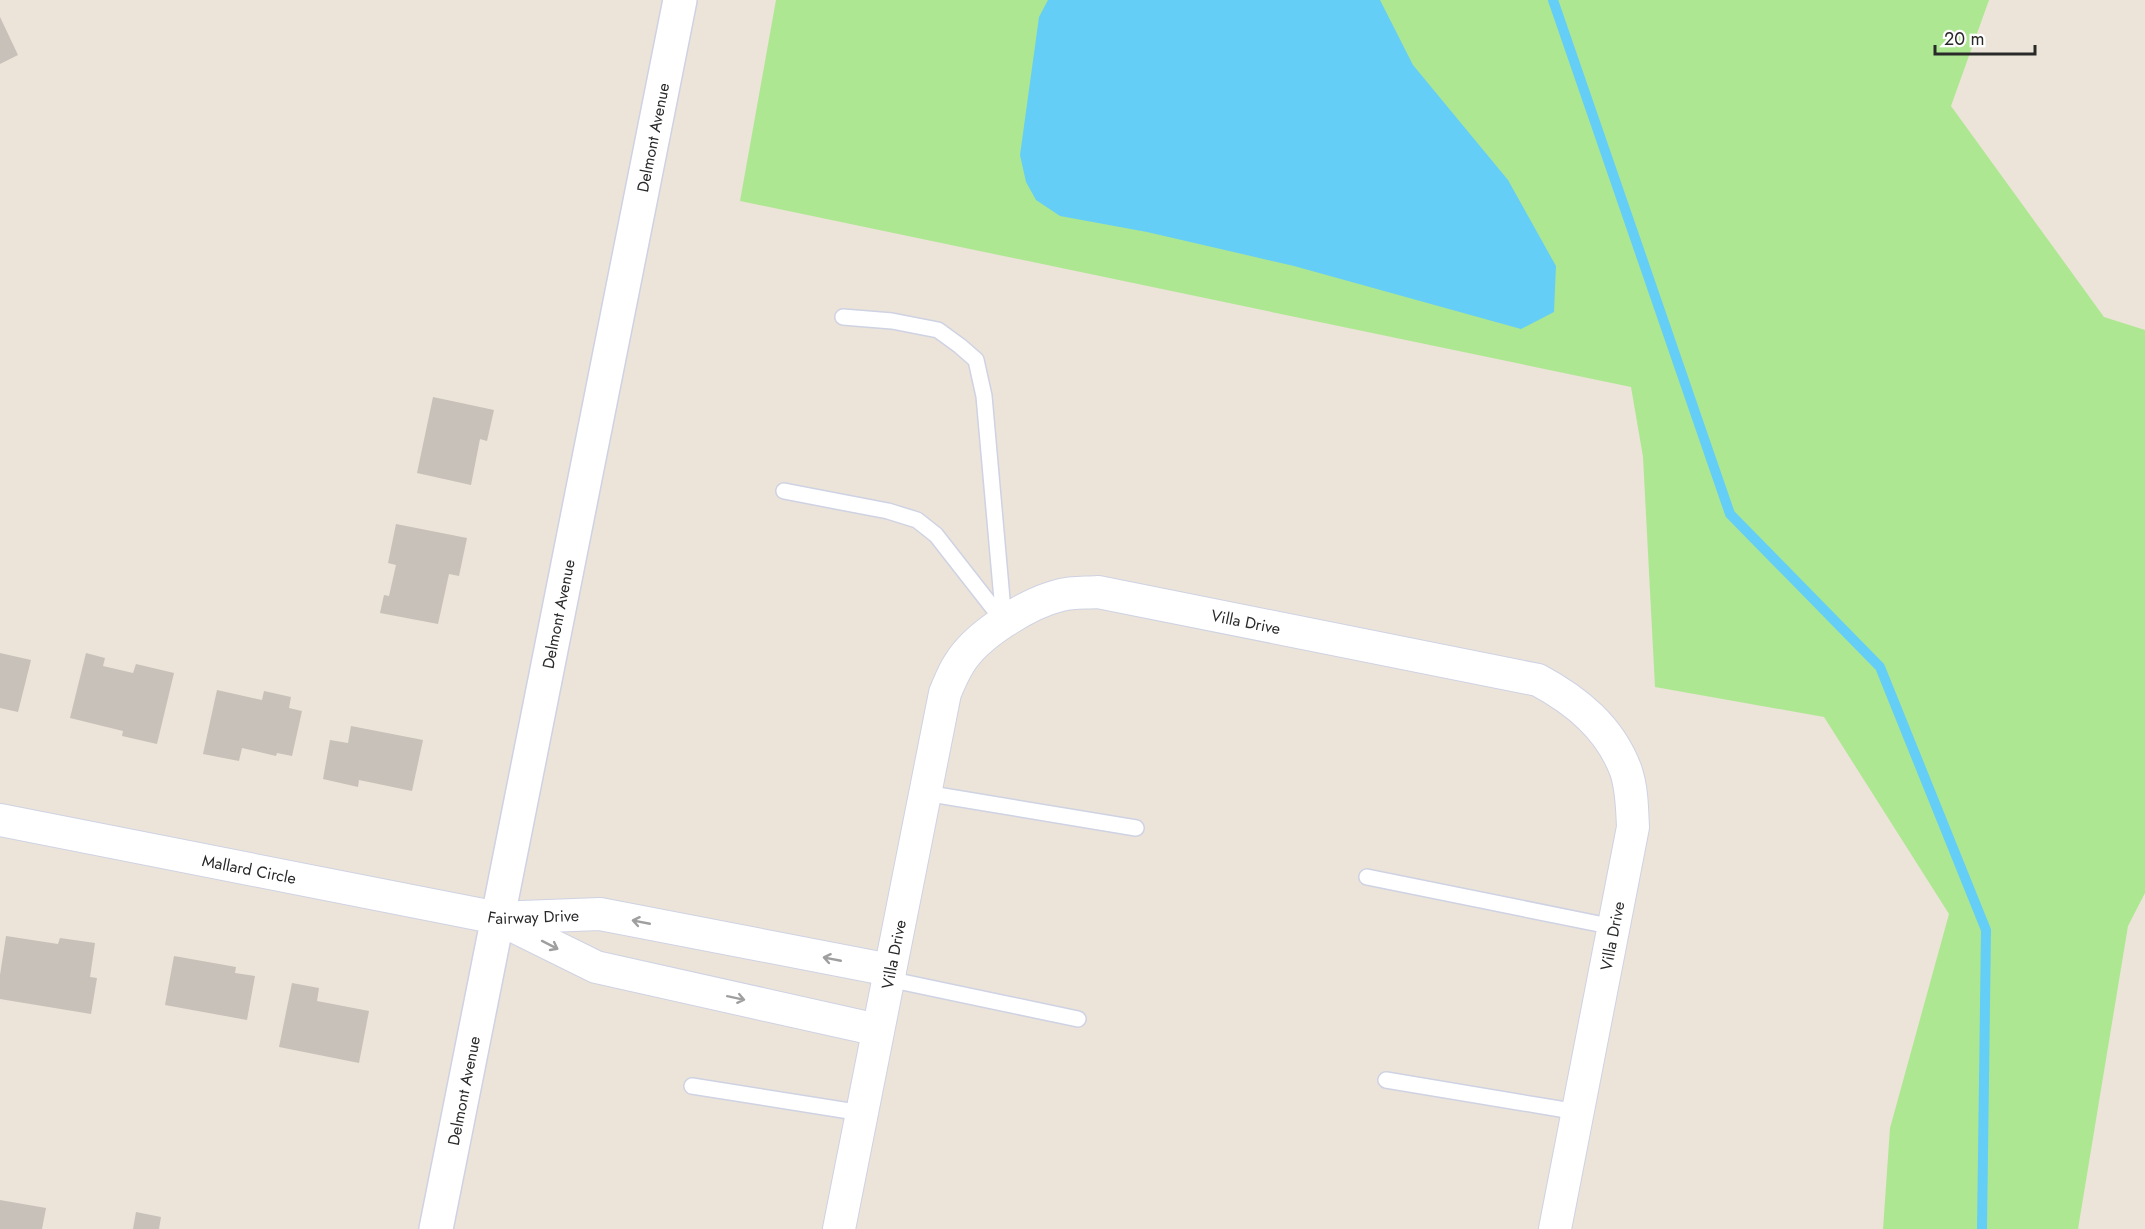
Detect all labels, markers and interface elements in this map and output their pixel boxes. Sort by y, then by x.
scale bar [1935,18,2036,56]
text: 20 m [1944,26,1984,52]
street label: Delmont Avenue [631,81,675,194]
street label: Delmont Avenue [536,557,581,671]
street label: Villa Drive [1209,604,1282,640]
street label: Mallard Circle [200,849,298,890]
street label: Villa Drive [1595,899,1630,973]
street label: Fairway Drive [486,904,580,930]
one-way arrow [632,916,651,927]
street label: Villa Drive [876,918,912,991]
one-way arrow [541,939,559,951]
one-way arrow [823,953,843,964]
one-way arrow [727,993,746,1005]
street label: Delmont Avenue [442,1034,486,1147]

